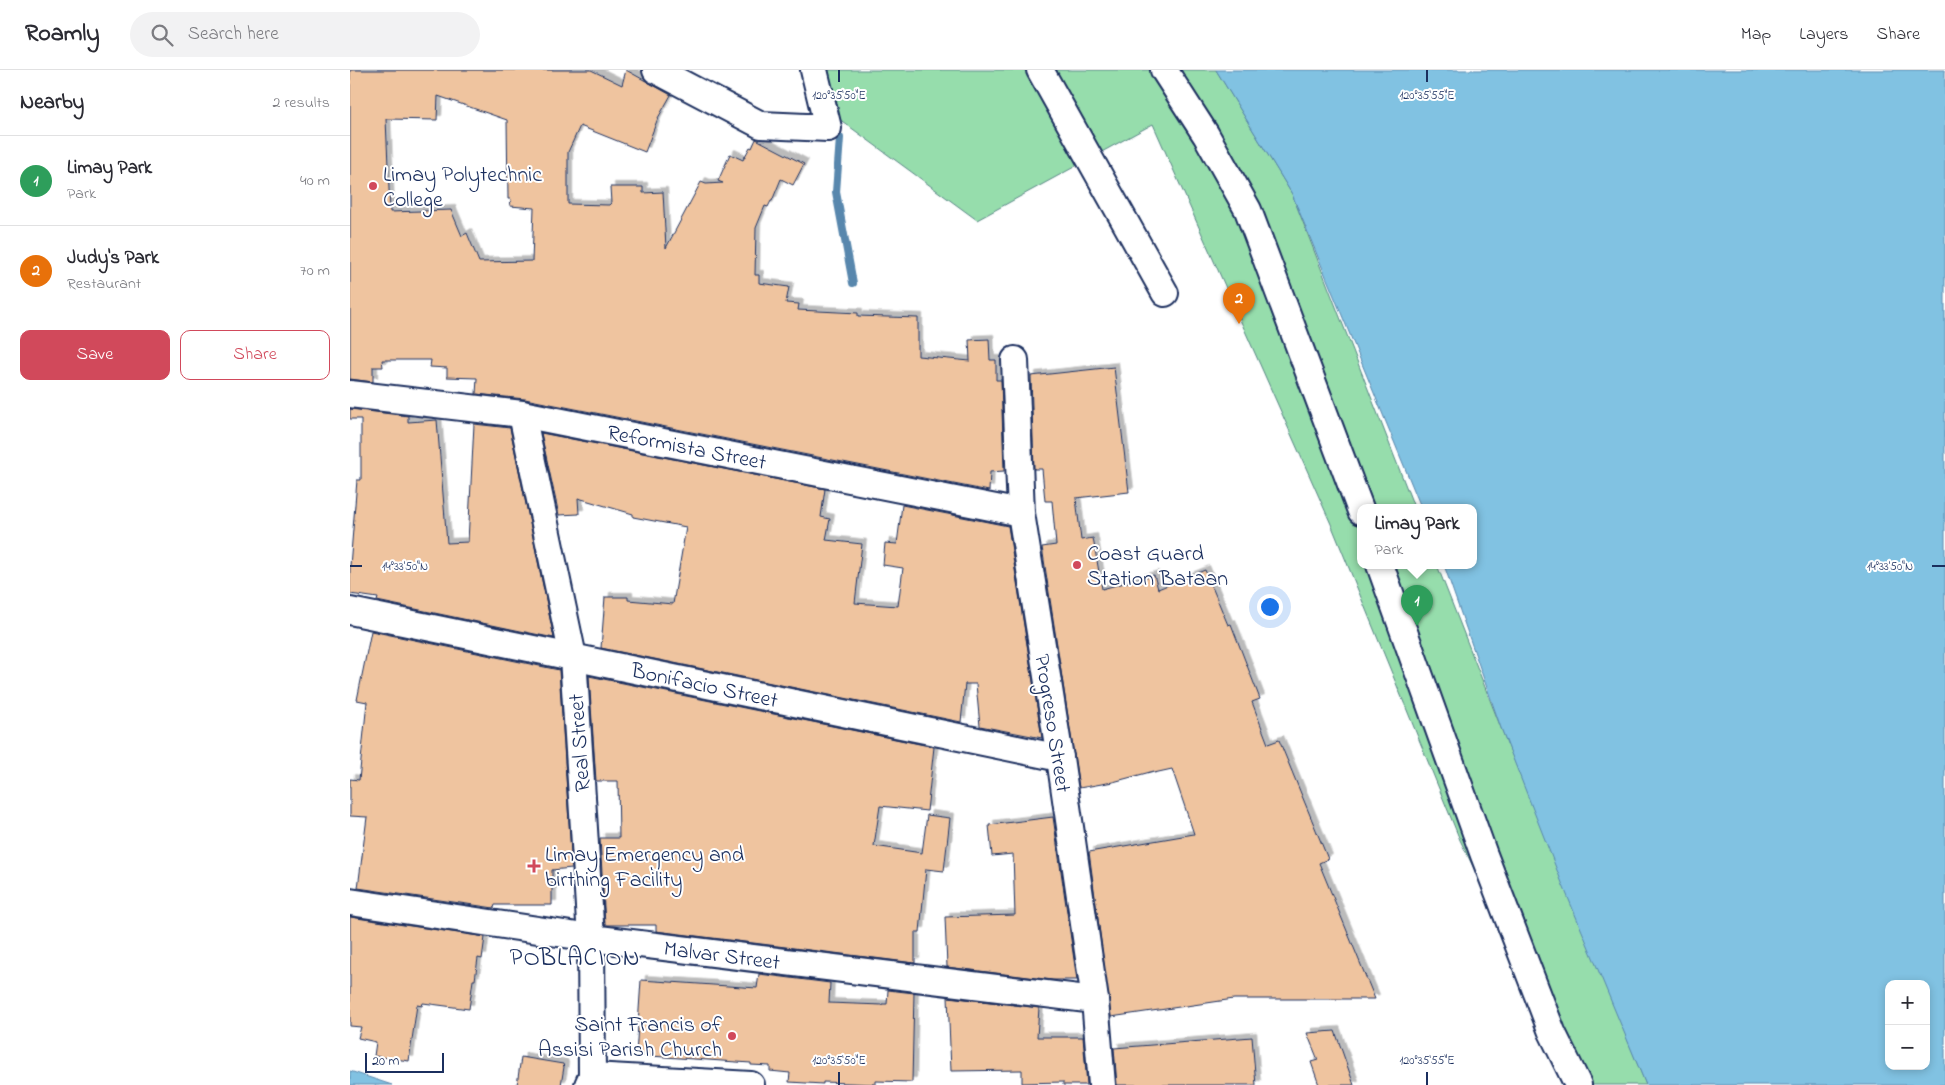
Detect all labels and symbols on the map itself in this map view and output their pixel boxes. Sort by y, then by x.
text: 120°35'50"E [812,87,866,105]
text: 120°35'55"E [1399,87,1455,105]
place label: Limay Polytechnic College [383,160,542,218]
marker: Limay Polytechnic College [367,180,379,192]
pin: 2 [1223,283,1255,324]
street label: Reformista Street [604,418,769,480]
place label: Coast Guard Station Bataan [1087,539,1228,596]
text: 14°33'50"N [382,558,428,576]
text: 14°33'50"N [1867,558,1913,576]
marker: Coast Guard Station Bataan [1071,559,1083,571]
pin: 1 [1401,585,1433,626]
your location [1257,594,1283,620]
street label: Progreso Street [1023,652,1078,796]
street label: Bonifacio Street [627,656,781,718]
street label: Real Street [562,692,600,793]
place label: Limay Emergency and birthing Facility [545,840,744,898]
marker: Limay Emergency and birthing Facility [527,859,541,873]
street label: Malvar Street [662,934,782,980]
district label: POBLACION [509,941,641,977]
place label: Saint Francis of Assisi Parish Church [538,1010,723,1067]
marker: Saint Francis of Assisi Parish Church [726,1030,738,1042]
scale bar [365,1050,444,1073]
text: 120°35'50"E [812,1052,866,1070]
text: 120°35'55"E [1399,1052,1455,1070]

